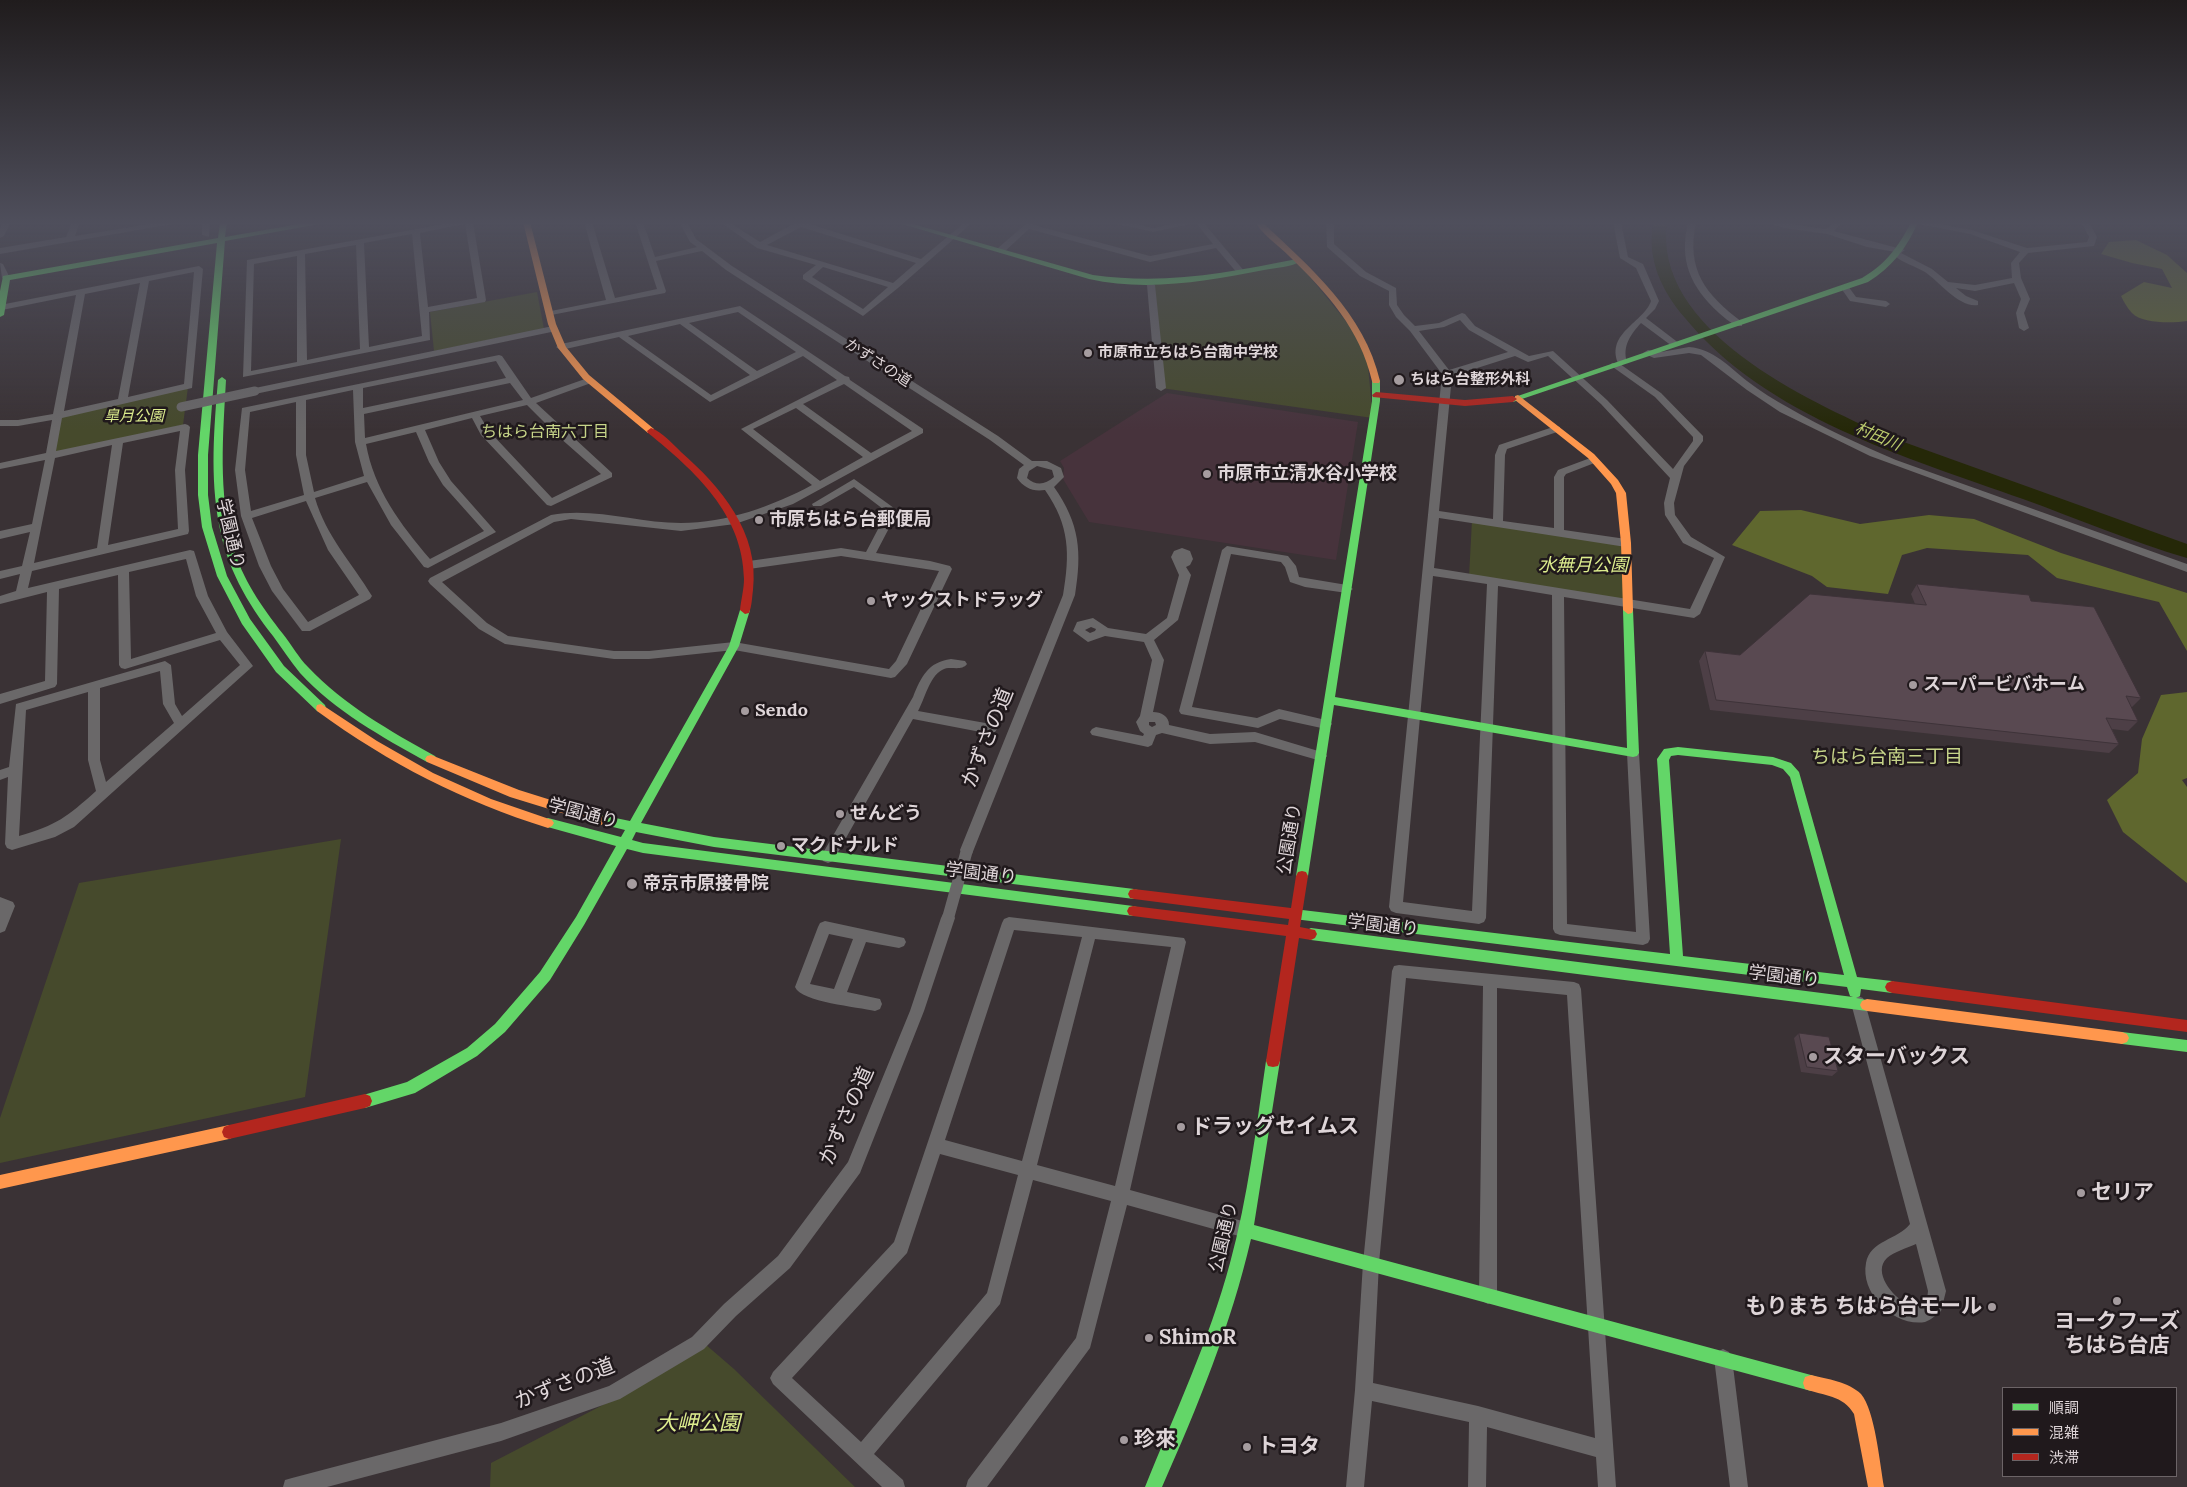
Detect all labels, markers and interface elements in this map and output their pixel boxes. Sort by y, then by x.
street label: かずさの道 [842,335,914,391]
place label: 市原市立ちはら台南中学校 [1098,344,1278,362]
marker: 市原市立ちはら台南中学校 [1082,347,1094,359]
place label: ちはら台整形外科 [1410,371,1530,389]
marker: ちはら台整形外科 [1392,373,1406,387]
park label: 皐月公園 [104,408,164,426]
water label: 村田川 [1852,419,1904,455]
district label: ちはら台南六丁目 [481,422,609,442]
place label: 市原市立清水谷小学校 [1217,463,1397,485]
marker: 市原市立清水谷小学校 [1201,468,1213,480]
street label: 学園通り [211,496,249,572]
place label: 市原ちはら台郵便局 [769,509,931,531]
marker: 市原ちはら台郵便局 [753,514,765,526]
park label: 水無月公園 [1538,555,1628,577]
place label: ヤックストドラッグ [881,590,1043,612]
marker: ヤックストドラッグ [865,595,877,607]
place label: スーパービバホーム [1923,674,2085,696]
marker: スーパービバホーム [1907,679,1919,691]
street label: かずさの道 [957,685,1019,791]
place label: Sendo [755,700,808,722]
marker: Sendo [739,705,751,717]
district label: ちはら台南三丁目 [1811,747,1963,769]
street label: 学園通り [545,794,621,834]
street label: 公園通り [1274,802,1306,876]
place label: せんどう [850,803,922,825]
marker: せんどう [834,808,846,820]
place label: マクドナルド [791,835,899,857]
marker: マクドナルド [775,840,787,852]
street label: 学園通り [944,859,1018,889]
place label: 帝京市原接骨院 [643,873,769,895]
marker: 帝京市原接骨院 [625,877,639,891]
street label: 学園通り [1346,911,1420,941]
street label: 学園通り [1747,962,1821,992]
place label: スターバックス [1823,1044,1970,1070]
marker: スターバックス [1807,1051,1819,1063]
street label: かずさの道 [814,1063,880,1169]
place label: ドラッグセイムス [1191,1114,1359,1140]
marker: ドラッグセイムス [1175,1121,1187,1133]
place label: セリア [2091,1180,2154,1206]
marker: セリア [2075,1187,2087,1199]
street label: 公園通り [1205,1199,1243,1275]
place label: もりまち ちはら台モール [1745,1294,1982,1320]
marker: ヨークフーズ ちはら台店 [2111,1295,2123,1307]
marker: もりまち ちはら台モール [1986,1301,1998,1313]
place label: ヨークフーズ ちはら台店 [2054,1309,2180,1359]
place label: ShimoR [1159,1325,1236,1351]
marker: ShimoR [1143,1332,1155,1344]
street label: かずさの道 [511,1353,619,1415]
legend [2002,1387,2177,1477]
text: 順調 [2049,1398,2079,1417]
park label: 大岬公園 [656,1411,740,1437]
text: 混雑 [2049,1423,2079,1442]
place label: 珍來 [1134,1427,1176,1453]
marker: 珍來 [1118,1434,1130,1446]
place label: トヨタ [1257,1434,1320,1460]
marker: トヨタ [1241,1441,1253,1453]
text: 渋滞 [2049,1448,2079,1467]

